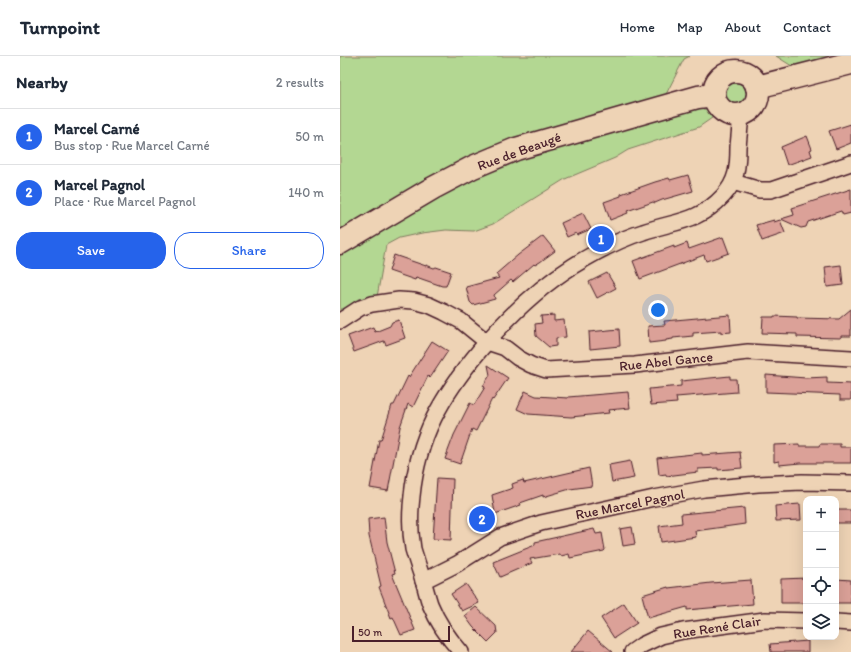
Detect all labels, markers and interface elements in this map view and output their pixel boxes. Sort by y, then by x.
text: Turnpoint [20,16,100,39]
text: Home [620,19,655,36]
text: Map [677,19,703,36]
text: About [725,19,761,36]
text: Contact [783,19,831,36]
text: Nearby [16,72,68,92]
text: 2 results [276,75,324,90]
text: Marcel Carné [54,120,140,138]
street label: Rue de Beaugé [475,128,564,174]
text: 1 [26,129,32,144]
text: 50 m [295,129,324,144]
text: Bus stop · Rue Marcel Carné [54,138,210,153]
text: Marcel Pagnol [54,176,145,194]
text: 2 [26,185,32,200]
text: 140 m [288,185,324,200]
text: Place · Rue Marcel Pagnol [54,194,196,209]
pin: 1 [588,224,614,254]
button: Save [16,232,166,269]
button: Share [174,232,324,269]
your location [648,300,668,320]
street label: Rue Abel Gance [618,348,714,375]
street label: Rue Marcel Pagnol [574,486,686,523]
map controls [803,496,839,640]
button: + [803,496,839,532]
pin: 2 [469,504,495,534]
button: − [803,532,839,568]
button: locate [803,568,839,604]
button: layers [803,604,839,640]
street label: Rue René Clair [672,612,763,643]
scale bar [352,624,450,643]
text: 50 m [358,626,382,639]

